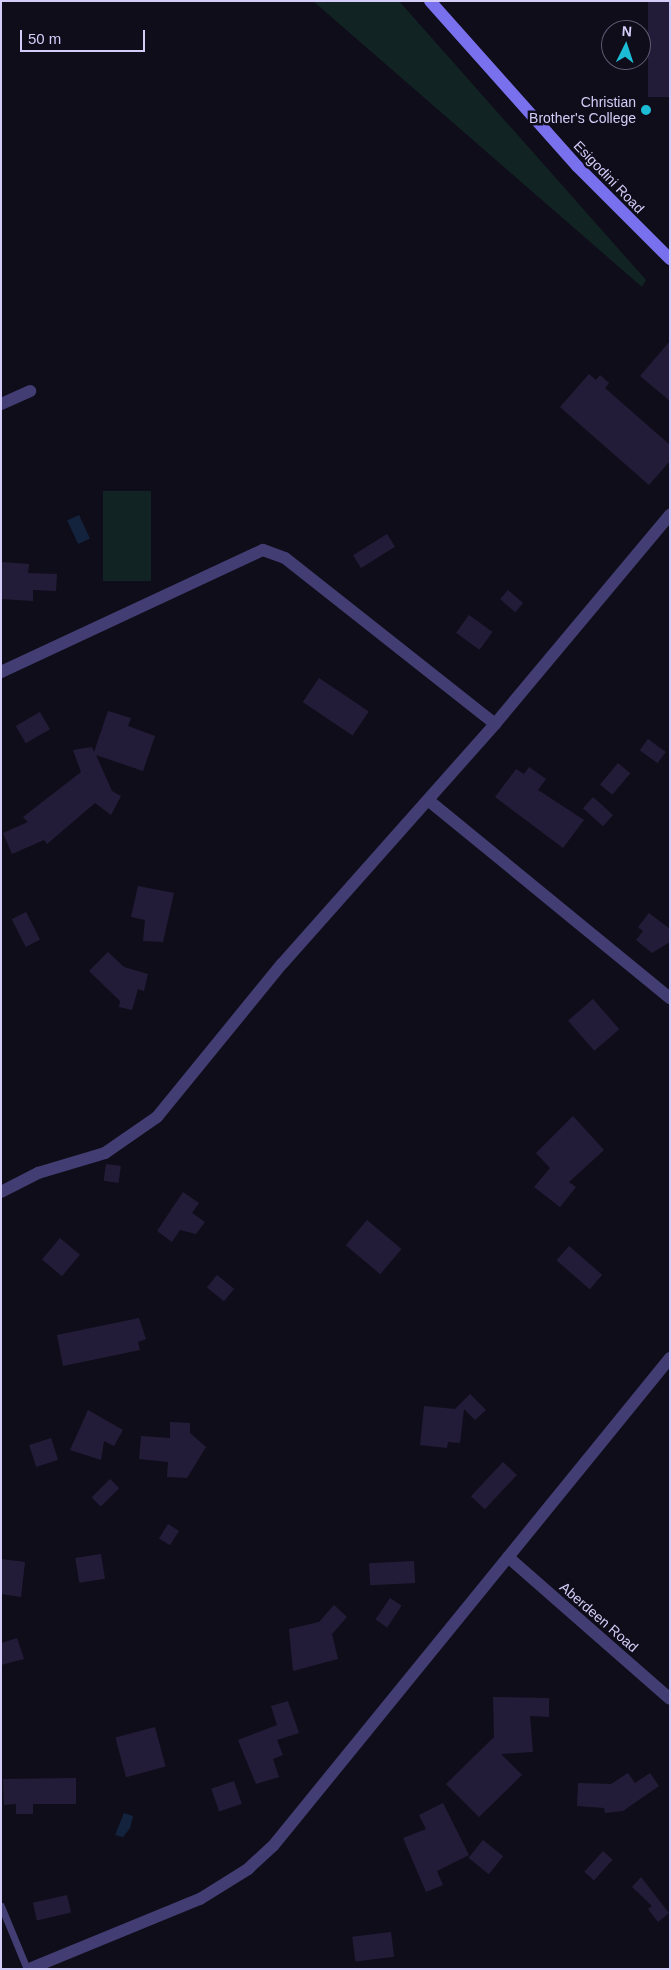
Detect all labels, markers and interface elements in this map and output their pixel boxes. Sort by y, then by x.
scale bar [22,20,148,52]
north arrow [601,20,651,70]
text: N [621,23,633,39]
text: 50 m [28,30,61,47]
place label: Christian Brother's College [529,94,636,126]
marker: Christian Brother's College [640,104,652,116]
street label: Esigodini Road [570,137,648,217]
street label: Aberdeen Road [556,1578,642,1656]

